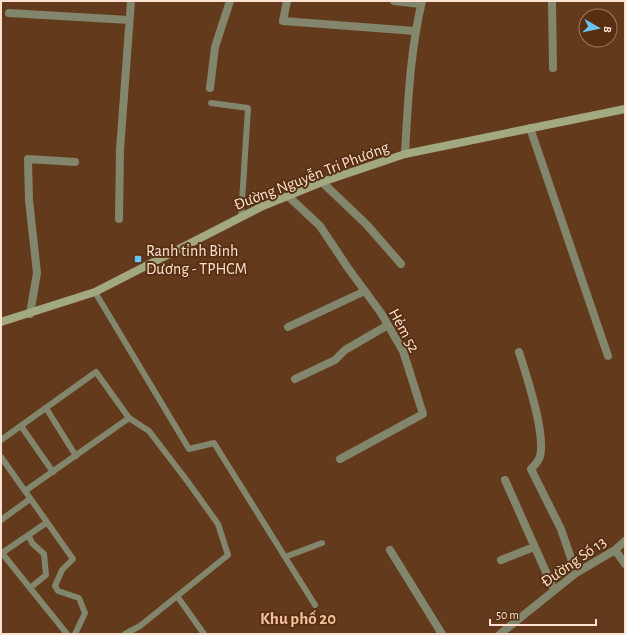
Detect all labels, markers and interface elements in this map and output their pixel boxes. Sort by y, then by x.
north arrow [578,8,618,48]
text: B [601,25,613,34]
street label: Đường Nguyễn Tri Phương [231,137,392,214]
place label: Ranh tỉnh Bình Dương - TPHCM [146,243,247,277]
marker: Ranh tỉnh Bình Dương - TPHCM [133,254,143,264]
street label: Hẻm 52 [386,306,422,355]
street label: Đường Số 13 [538,534,609,590]
scale bar [490,601,596,627]
text: 50 m [496,609,519,621]
district label: Khu phố 20 [260,610,336,627]

